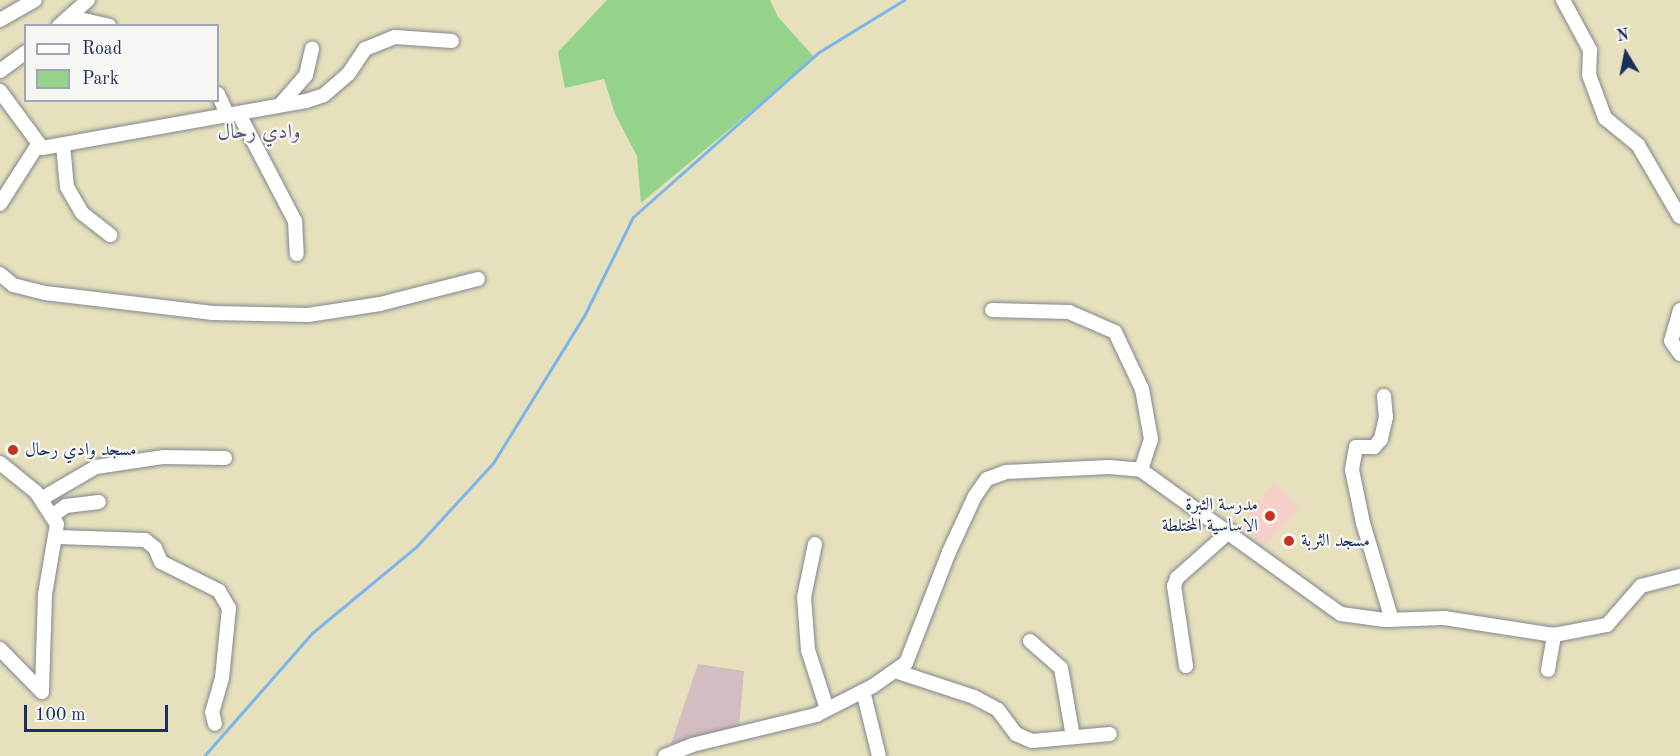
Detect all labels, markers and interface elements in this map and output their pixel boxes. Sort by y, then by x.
legend [24,24,219,102]
north arrow [1596,24,1656,84]
text: N [1615,27,1630,45]
text: Road [82,40,122,58]
text: Park [82,70,119,88]
district label: وادي رحال [218,120,300,146]
place label: مسجد وادي رحال [25,439,136,461]
marker: مسجد وادي رحال [6,443,20,457]
place label: مدرسة الثبرة الاساسية المختلطة [1162,495,1258,538]
marker: مدرسة الثبرة الاساسية المختلطة [1263,509,1277,523]
place label: مسجد الثربة [1301,530,1370,552]
marker: مسجد الثربة [1282,534,1296,548]
scale bar [27,693,171,731]
text: 100 m [35,706,86,724]

